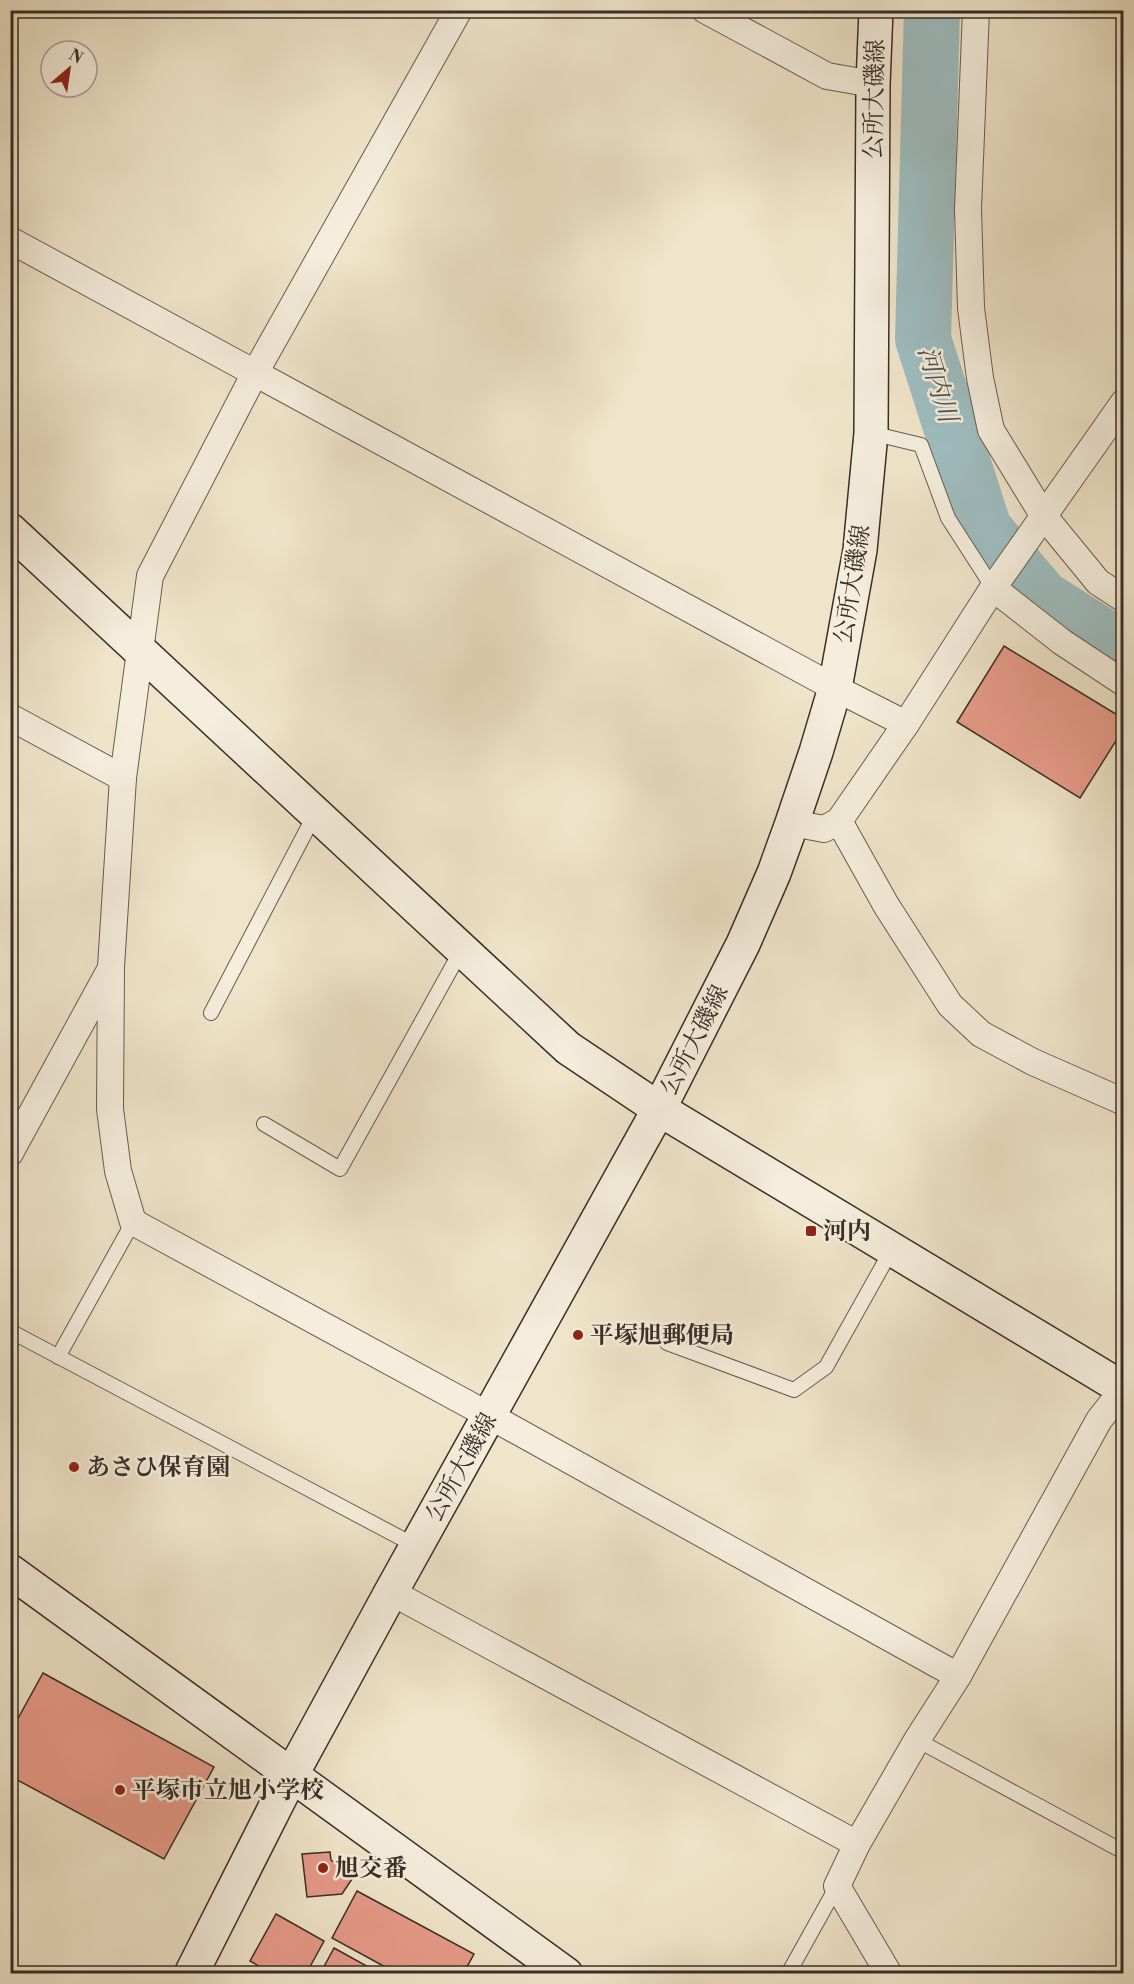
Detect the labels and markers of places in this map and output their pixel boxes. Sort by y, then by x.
place label: 河内 [823,1217,871,1247]
marker: 河内 [804,1224,818,1238]
place label: 平塚旭郵便局 [590,1321,734,1351]
marker: 平塚旭郵便局 [571,1328,585,1342]
place label: あさひ保育園 [86,1453,230,1483]
marker: あさひ保育園 [67,1460,81,1474]
place label: 平塚市立旭小学校 [132,1776,324,1806]
marker: 平塚市立旭小学校 [113,1783,127,1797]
place label: 旭交番 [335,1854,407,1884]
marker: 旭交番 [316,1861,330,1875]

